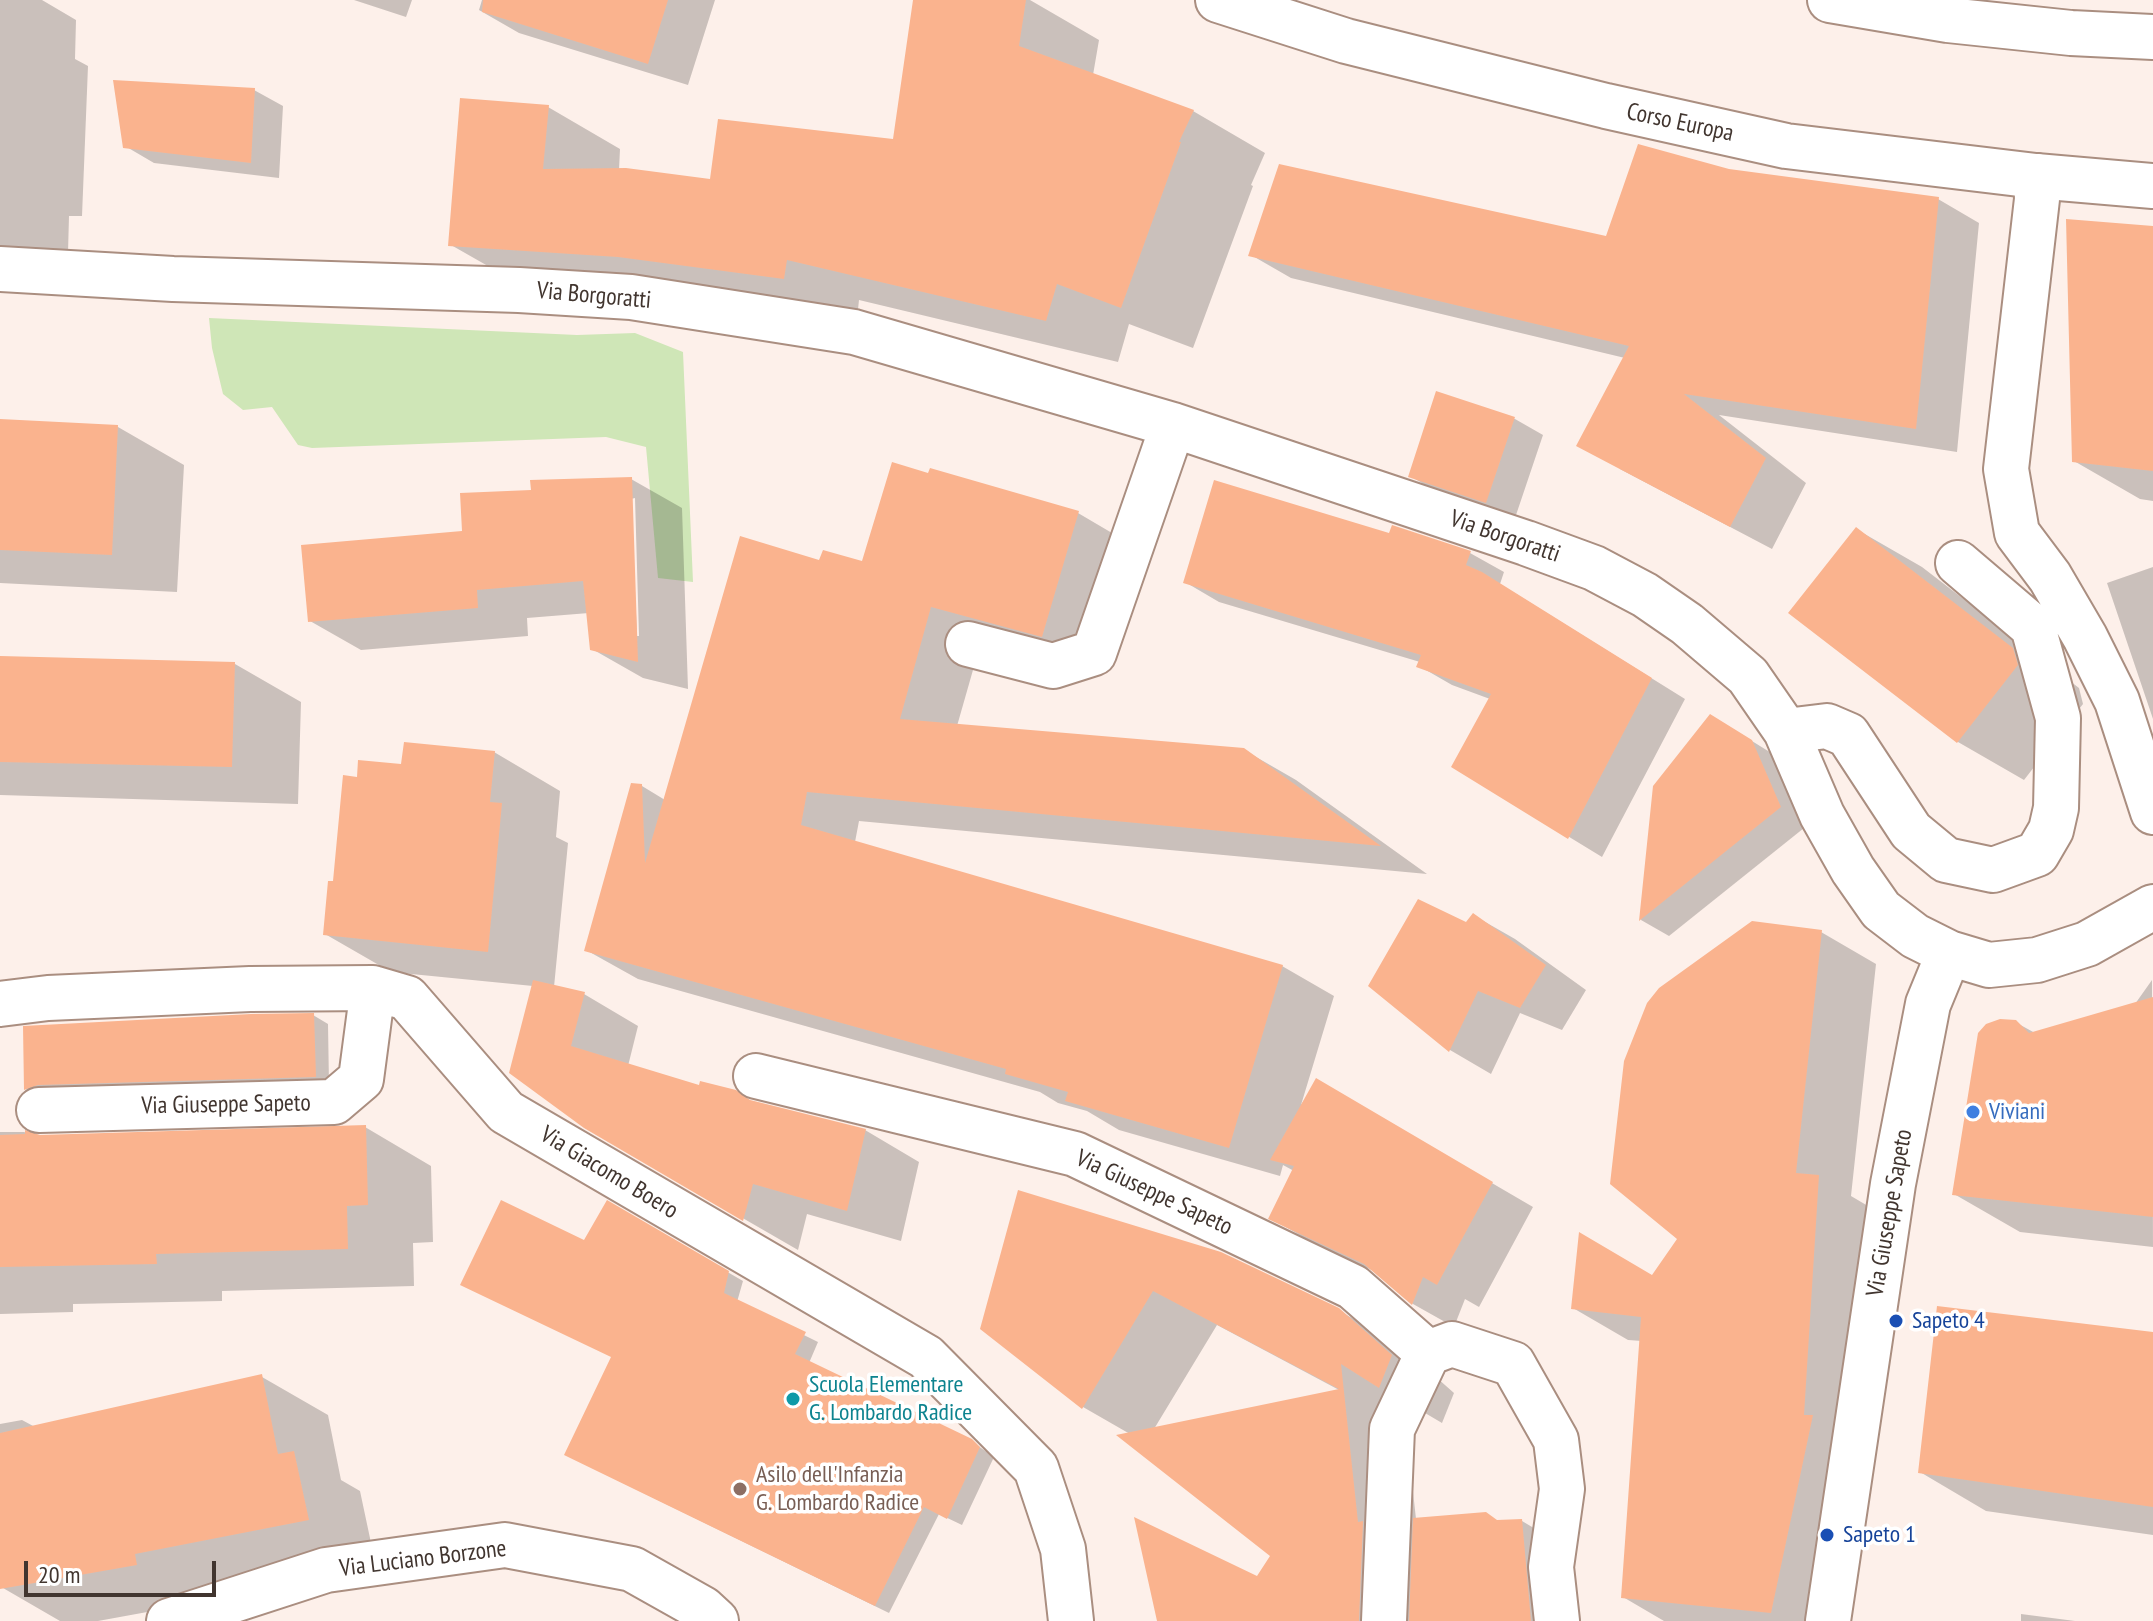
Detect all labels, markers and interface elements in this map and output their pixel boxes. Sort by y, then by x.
street label: Corso Europa [1624,98,1736,148]
street label: Via Borgoratti [536,277,652,315]
street label: Via Borgoratti [1446,505,1564,569]
street label: Via Giuseppe Sapeto [141,1089,311,1121]
place label: Viviani [1989,1098,2045,1126]
marker: Viviani [1964,1103,1982,1121]
street label: Via Giacomo Boero [535,1121,683,1225]
street label: Via Giuseppe Sapeto [1861,1127,1919,1299]
street label: Via Giuseppe Sapeto [1071,1144,1237,1242]
place label: Sapeto 4 [1912,1307,1985,1335]
marker: Sapeto 4 [1887,1312,1905,1330]
place label: Scuola Elementare G. Lombardo Radice [809,1371,972,1427]
marker: Scuola Elementare G. Lombardo Radice [784,1390,802,1408]
place label: Asilo dell'Infanzia G. Lombardo Radice [756,1461,919,1517]
marker: Asilo dell'Infanzia G. Lombardo Radice [731,1480,749,1498]
place label: Sapeto 1 [1843,1521,1916,1549]
marker: Sapeto 1 [1818,1526,1836,1544]
street label: Via Luciano Borzone [338,1534,508,1584]
scale bar [28,1545,220,1595]
text: 20 m [38,1559,80,1590]

